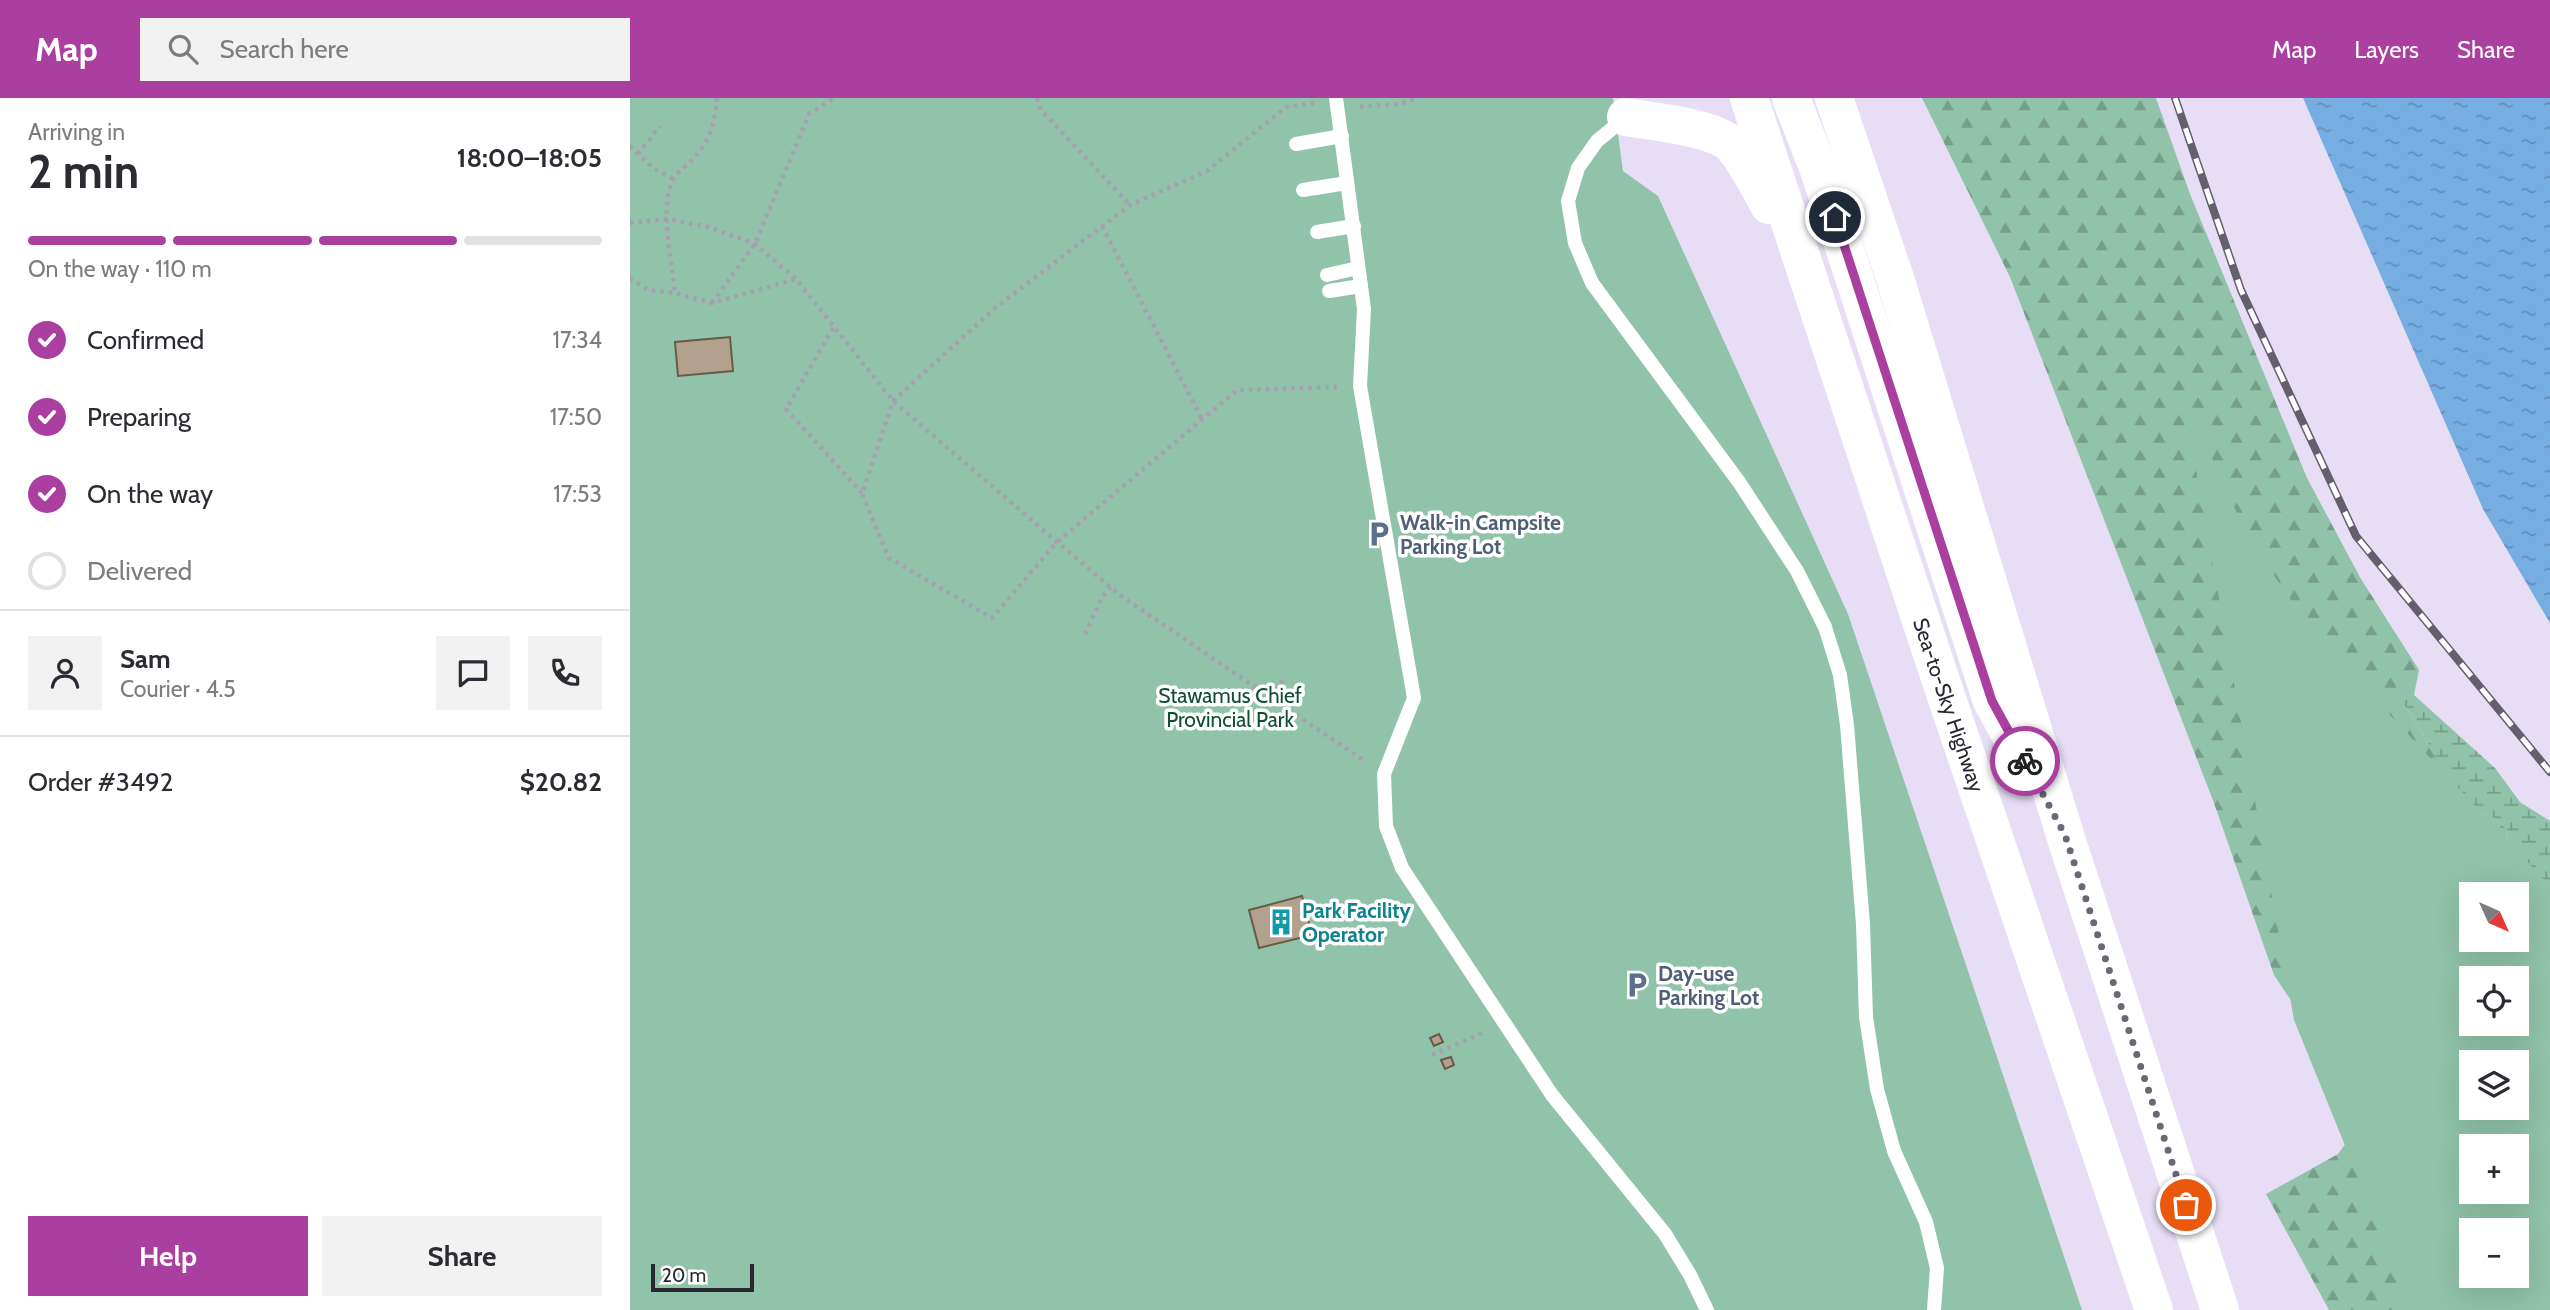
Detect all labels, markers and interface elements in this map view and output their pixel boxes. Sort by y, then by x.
search box [140,18,630,81]
text: Map [35,29,98,69]
icon: search [164,30,202,68]
text: Search here [220,33,349,65]
text: Map [2272,35,2316,64]
text: Layers [2354,35,2419,64]
text: Share [2457,35,2515,64]
text: Arriving in [28,118,125,146]
text: 18:00–18:05 [457,142,602,174]
text: 2 min [28,144,139,200]
pin [1805,187,1865,247]
icon: home [1816,198,1854,236]
text: On the way · 110 m [28,255,212,283]
icon: check [28,321,66,359]
text: Confirmed [87,324,204,356]
text: 17:34 [552,326,602,354]
icon: check [28,398,66,436]
text: Preparing [87,401,191,433]
text: 17:50 [550,403,602,431]
icon: check [28,475,66,513]
text: On the way [87,478,213,510]
text: 17:53 [553,480,602,508]
place label: Walk-in Campsite Parking Lot [1400,510,1561,559]
parking icon: Walk-in Campsite Parking Lot [1364,519,1394,549]
text: Delivered [87,555,192,587]
street label: Sea-to-Sky Highway [1908,615,1990,796]
button: person [28,636,102,710]
button: chat [436,636,510,710]
button: phone [528,636,602,710]
text: Sam [120,643,171,675]
text: Courier · 4.5 [120,675,236,703]
park label: Stawamus Chief Provincial Park [1158,683,1302,732]
courier [1990,726,2060,796]
icon: bike [2006,742,2044,780]
text: Order #3492 [28,766,173,798]
text: $20.82 [520,766,602,798]
north arrow [2459,882,2529,952]
map controls [2459,882,2529,1288]
place label: Park Facility Operator [1302,898,1412,947]
building icon: Park Facility Operator [1266,907,1296,937]
place label: Day-use Parking Lot [1658,961,1759,1010]
button: locate [2459,966,2529,1036]
parking icon: Day-use Parking Lot [1622,970,1652,1000]
button: layers [2459,1050,2529,1120]
button: + [2459,1134,2529,1204]
pin [2156,1175,2216,1235]
icon: bag [2167,1186,2205,1224]
button: Help [28,1216,308,1296]
button: Share [322,1216,602,1296]
button: − [2459,1218,2529,1288]
scale bar [651,1261,754,1293]
text: 20 m [662,1264,706,1287]

